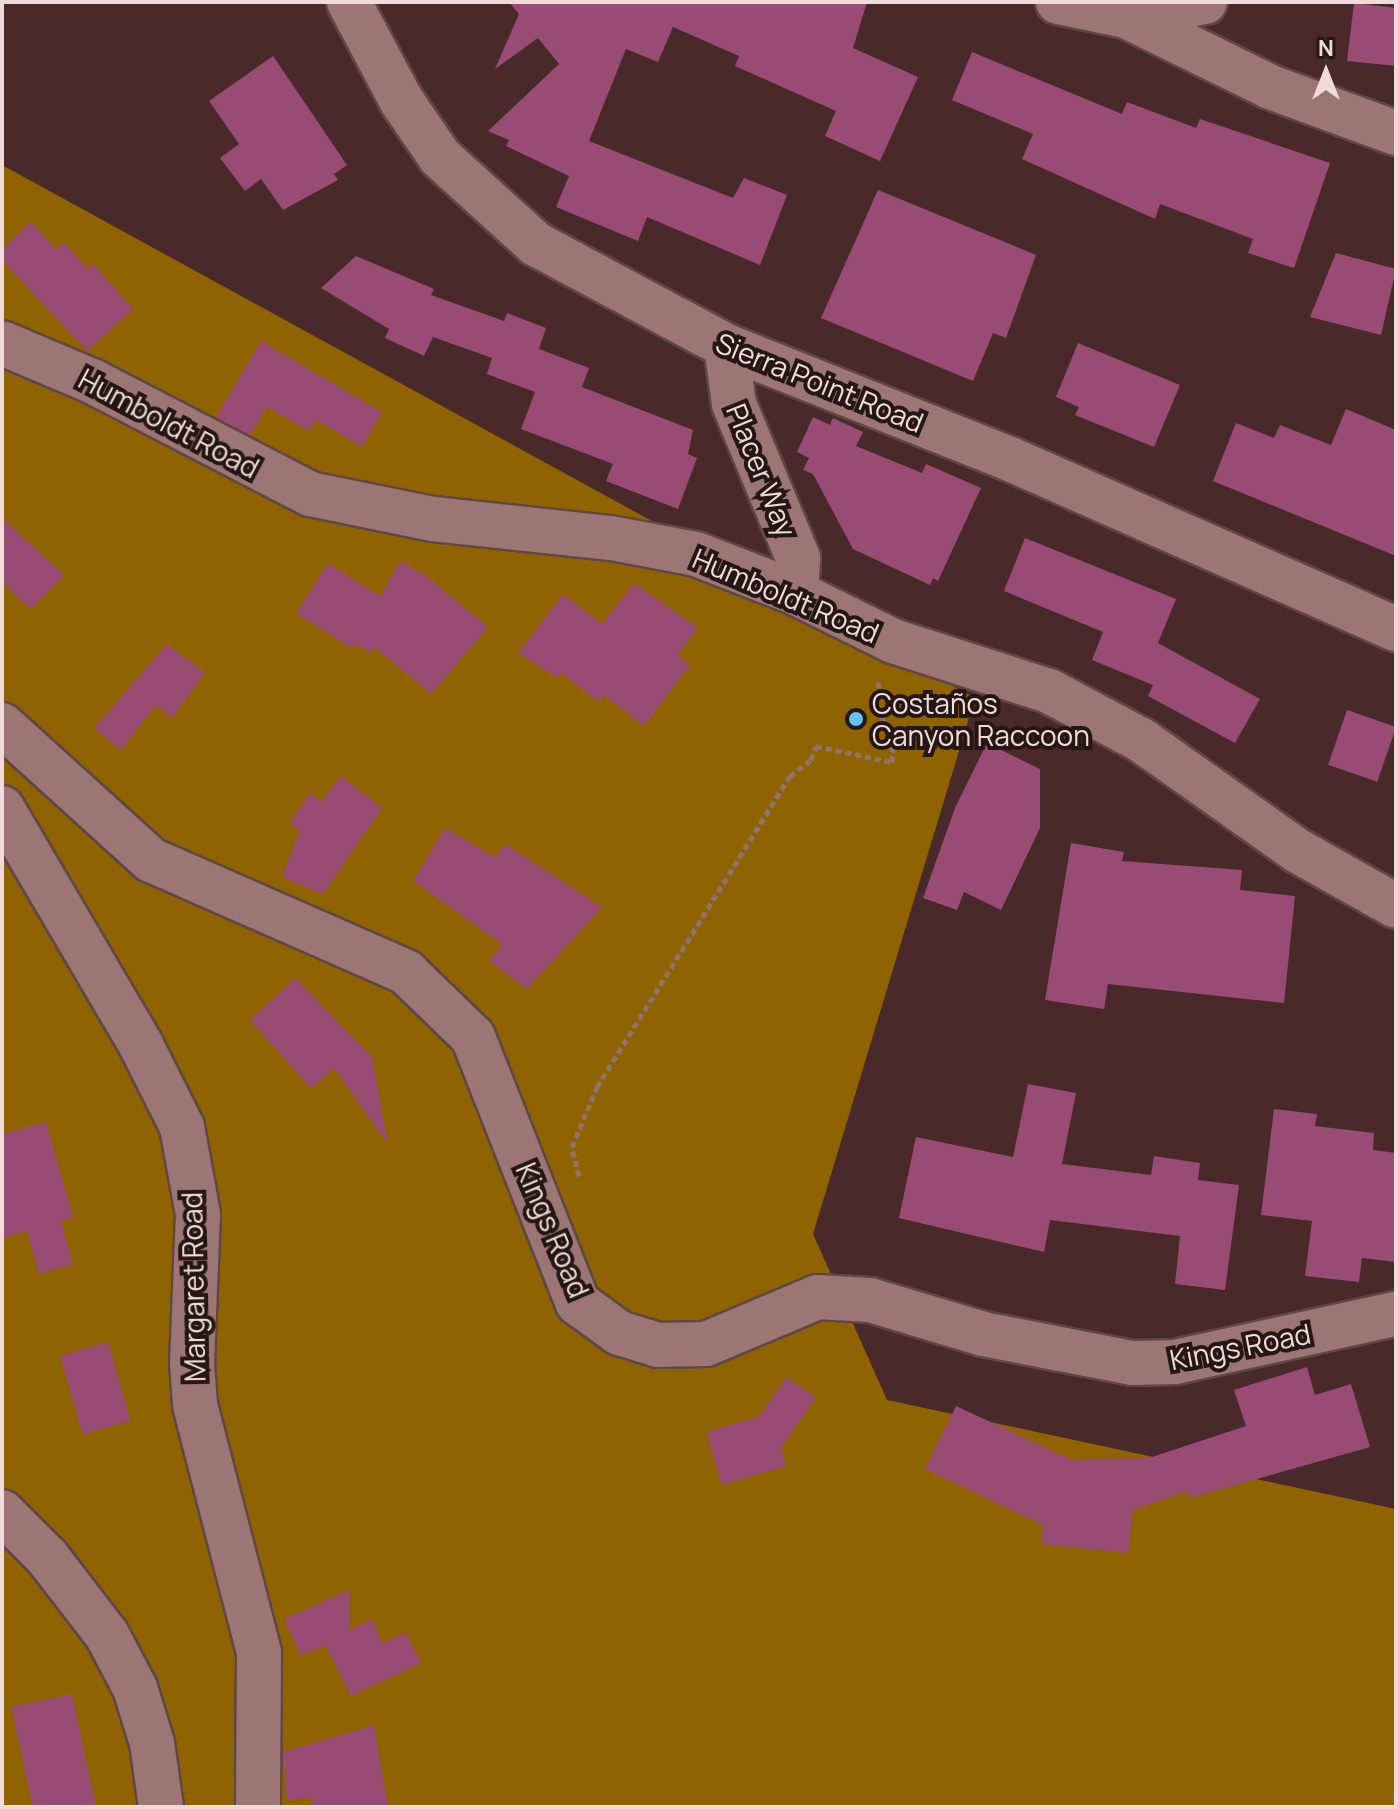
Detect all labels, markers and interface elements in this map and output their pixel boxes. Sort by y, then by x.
north arrow [1286,32,1366,112]
text: N [1318,33,1334,63]
street label: Sierra Point Road [711,325,929,439]
street label: Humboldt Road [73,361,265,485]
street label: Placer Way [720,399,804,541]
street label: Humboldt Road [688,541,884,649]
place label: Costaños Canyon Raccoon [872,686,1090,752]
marker: Costaños Canyon Raccoon [847,710,865,728]
street label: Kings Road [510,1158,596,1302]
street label: Margaret Road [175,1192,211,1382]
street label: Kings Road [1167,1316,1313,1376]

